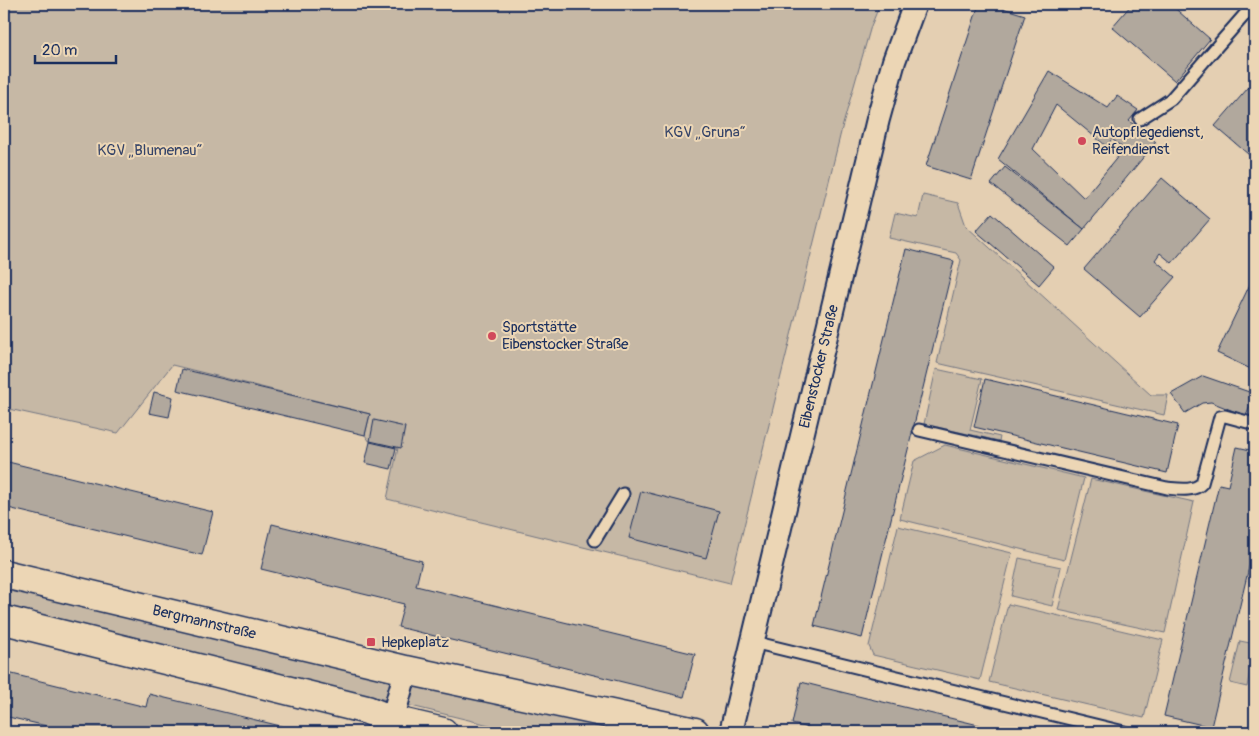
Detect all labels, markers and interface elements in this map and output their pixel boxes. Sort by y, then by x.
scale bar [35,32,116,64]
text: 20 m [42,41,77,60]
park label: KGV „Gruna“ [664,123,746,142]
place label: Autopflegedienst, Reifendienst [1092,123,1204,159]
marker: Autopflegedienst, Reifendienst [1076,135,1088,147]
park label: KGV „Blumenau“ [97,141,203,160]
street label: Eibenstocker Straße [795,302,843,430]
place label: Sportstätte Eibenstocker Straße [502,318,629,354]
marker: Sportstätte Eibenstocker Straße [486,330,498,342]
street label: Bergmannstraße [151,600,259,644]
place label: Hepkeplatz [381,633,449,652]
marker: Hepkeplatz [365,636,377,648]

